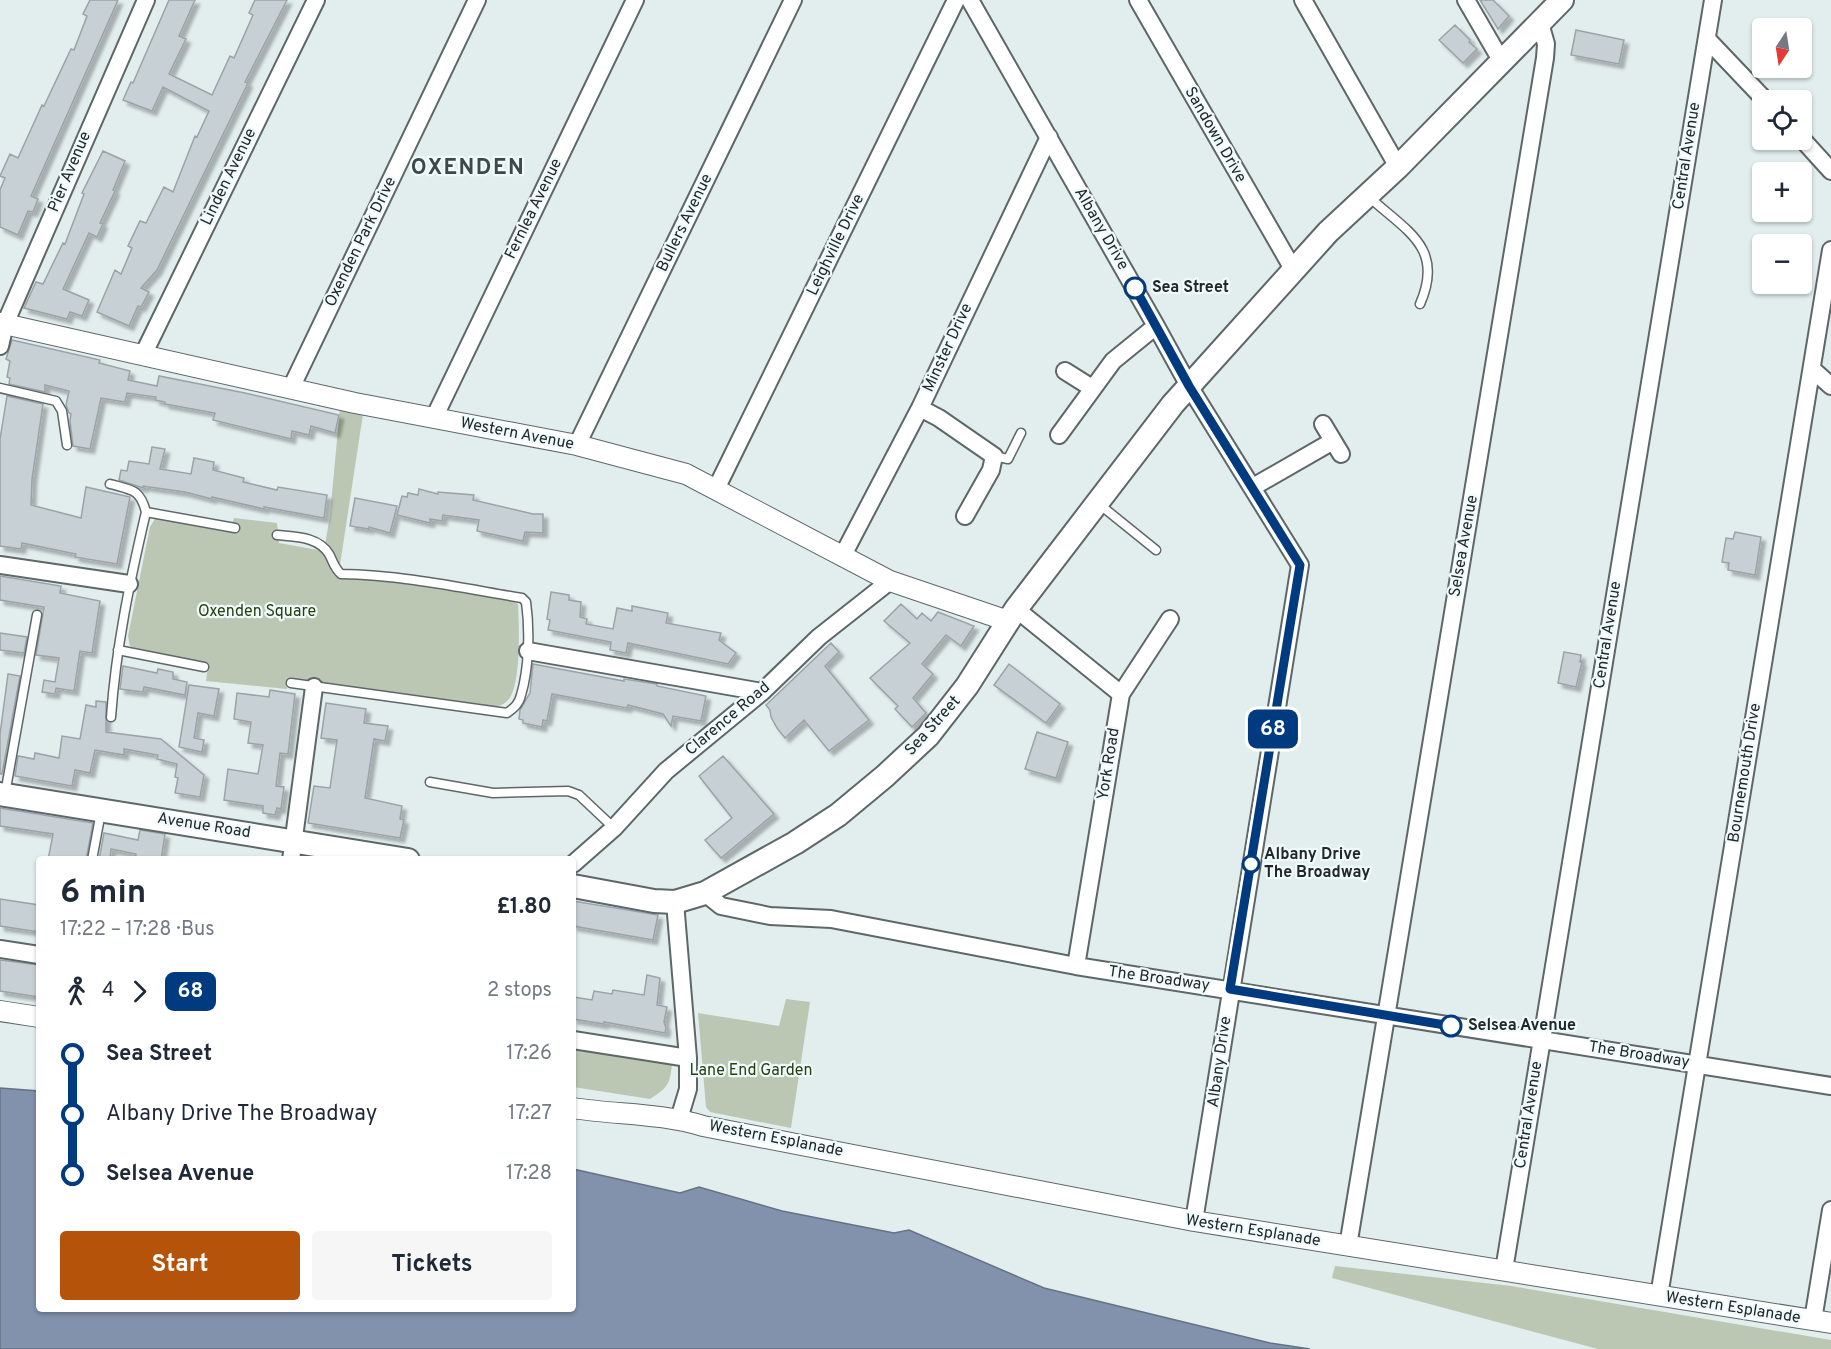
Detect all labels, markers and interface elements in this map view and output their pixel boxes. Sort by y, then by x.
north arrow [1752,18,1812,78]
map controls [1752,18,1812,294]
street label: Sandown Drive [1180,84,1250,186]
button: locate [1752,90,1812,150]
street label: Central Avenue [1669,101,1705,211]
street label: Linden Avenue [197,125,261,229]
street label: Pier Avenue [44,129,96,215]
district label: OXENDEN [411,155,525,182]
street label: Fernlea Avenue [501,155,567,263]
button: + [1752,162,1812,222]
street label: Bullers Avenue [653,171,717,275]
street label: Oxenden Park Drive [321,174,401,310]
street label: Albany Drive [1069,184,1133,274]
street label: Leighville Drive [803,191,869,299]
button: − [1752,234,1812,294]
marker: Sea Street [1124,277,1146,299]
place label: Sea Street [1152,278,1229,298]
street label: Minster Drive [919,300,977,396]
street label: Western Avenue [458,413,576,455]
street label: Selsea Avenue [1445,494,1483,598]
street label: Central Avenue [1590,580,1626,690]
park label: Oxenden Square [198,602,316,622]
street label: Clarence Road [682,678,774,760]
street label: Sea Street [901,692,965,760]
street label: Bournemouth Drive [1724,702,1766,844]
line badge: 68 [1246,710,1300,748]
text: 68 [1260,716,1286,743]
street label: York Road [1093,726,1125,802]
street label: Avenue Road [156,809,252,843]
place label: Albany Drive The Broadway [1264,845,1370,883]
marker: Albany Drive The Broadway [1242,855,1260,873]
text: 6 min [60,873,146,915]
text: £1.80 [497,894,552,921]
text: 17:22 – 17:28 · Bus [60,917,215,943]
street label: The Broadway [1107,962,1211,996]
icon: walk [60,975,93,1008]
icon: forward [123,975,156,1008]
text: 4 [102,978,114,1004]
text: 68 [177,978,204,1005]
text: 2 stops [487,978,552,1004]
street label: Albany Drive [1204,1015,1236,1109]
marker: Selsea Avenue [1440,1015,1462,1037]
place label: Selsea Avenue [1468,1016,1576,1036]
street label: The Broadway [1587,1037,1691,1073]
text: Sea Street [106,1041,212,1068]
text: 17:26 [506,1041,552,1067]
street label: Central Avenue [1511,1060,1547,1170]
park label: Lane End Garden [690,1061,812,1081]
text: Albany Drive The Broadway [106,1101,377,1128]
text: 17:27 [508,1101,552,1127]
street label: Western Esplanade [707,1116,845,1162]
text: Selsea Avenue [106,1161,254,1188]
text: 17:28 [506,1161,552,1187]
street label: Western Esplanade [1184,1210,1322,1252]
button: Start [60,1231,300,1300]
button: Tickets [312,1231,552,1300]
street label: Western Esplanade [1664,1287,1802,1329]

